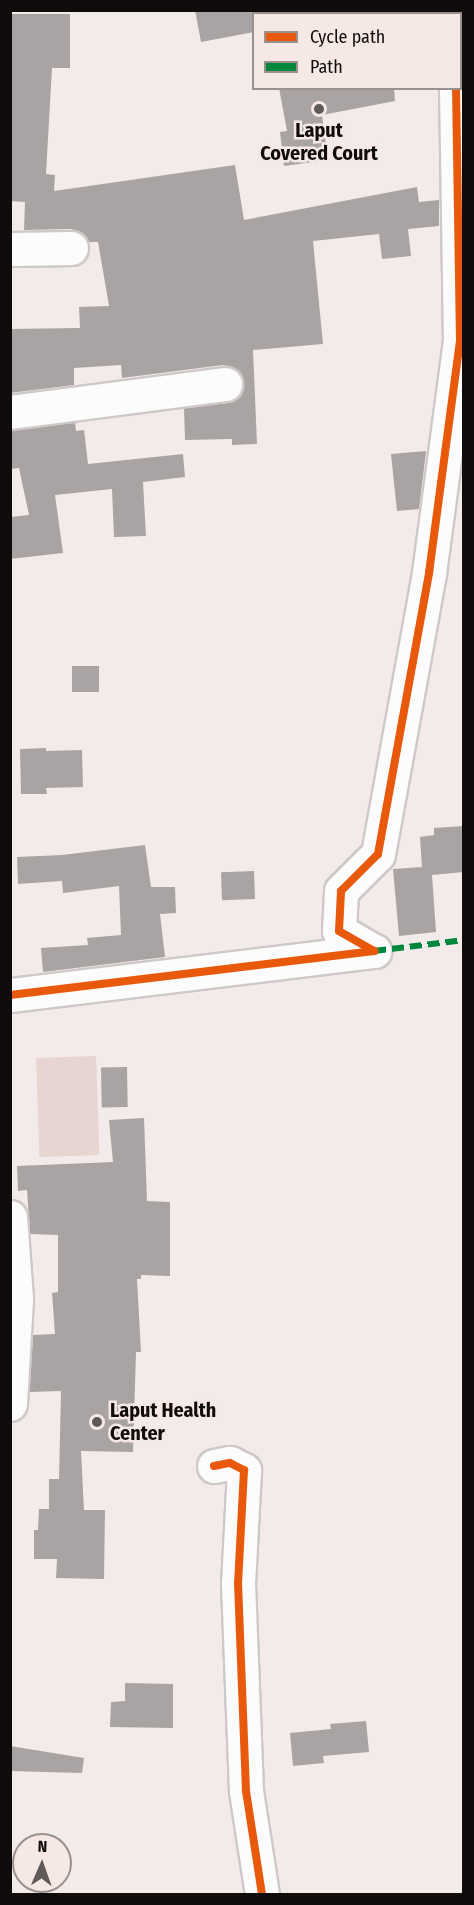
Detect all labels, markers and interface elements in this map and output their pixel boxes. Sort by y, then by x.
legend [252,12,462,90]
text: Cycle path [310,26,385,48]
text: Path [310,56,343,78]
marker: Laput Covered Court [312,102,326,116]
place label: Laput Covered Court [260,118,378,165]
place label: Laput Health Center [110,1398,216,1445]
marker: Laput Health Center [88,1413,106,1431]
north arrow [12,1833,72,1893]
text: N [37,1837,48,1856]

